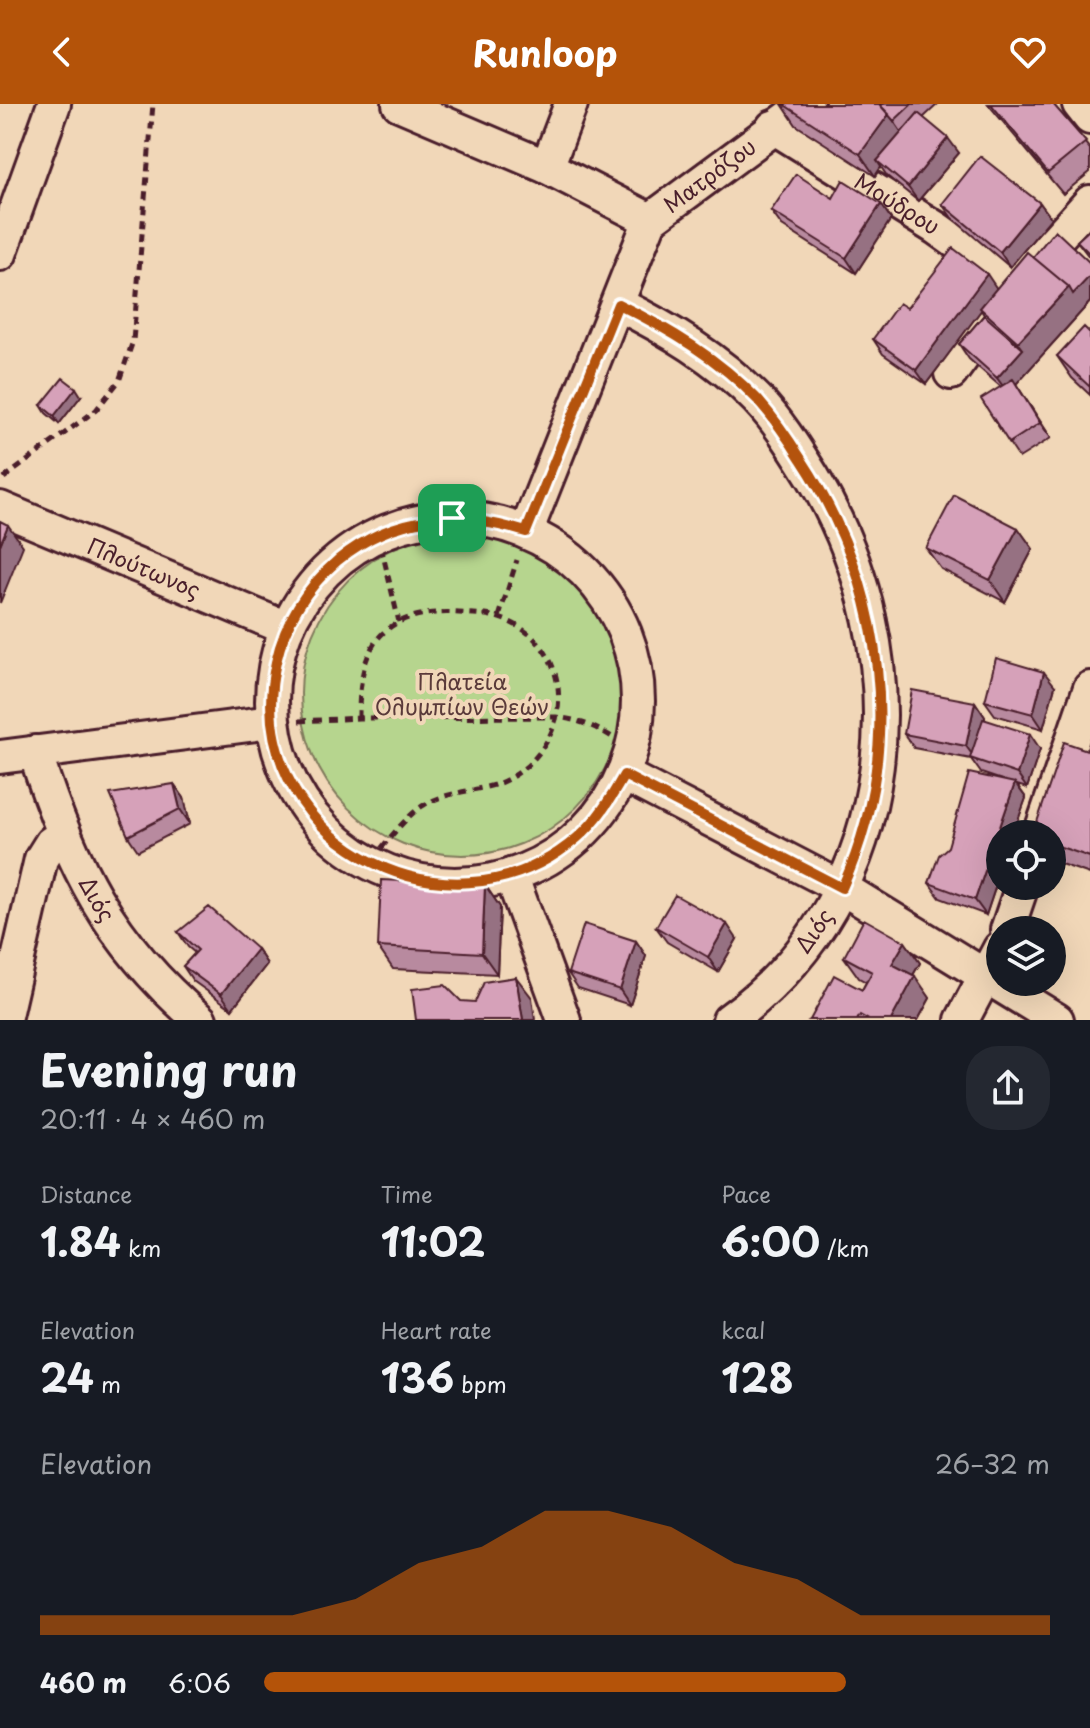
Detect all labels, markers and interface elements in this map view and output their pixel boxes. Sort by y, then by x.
text: Runloop [472,25,618,79]
icon: back [40,30,84,74]
icon: heart [1006,30,1050,74]
street label: Ματρόζου [656,129,762,220]
street label: Μούδρου [849,164,947,242]
pin [418,484,486,552]
icon: arrive [430,496,474,540]
street label: Πλούτωνος [83,529,206,605]
park label: Πλατεία Ολυμπίων Θεών [375,664,549,722]
map controls [986,820,1066,996]
button: locate [986,820,1066,900]
street label: Διός [72,870,124,928]
street label: Διός [786,901,840,959]
button: layers [986,916,1066,996]
text: Evening run [40,1036,298,1102]
button: share [966,1046,1050,1130]
text: 20:11 · 4 × 460 m [40,1099,265,1138]
text: Distance [40,1177,132,1210]
text: Time [381,1177,433,1210]
text: Pace [721,1177,771,1210]
text: 1.84 [40,1210,121,1271]
text: 11:02 [381,1210,485,1271]
text: 6:00 [721,1210,820,1271]
text: km [121,1231,161,1264]
text: /km [820,1231,869,1264]
text: Elevation [40,1313,135,1346]
text: Heart rate [381,1313,492,1346]
text: kcal [721,1313,765,1346]
text: 24 [40,1346,94,1407]
text: 136 [381,1346,454,1407]
text: 128 [721,1346,794,1407]
text: m [94,1367,121,1400]
text: bpm [454,1367,507,1400]
text: Elevation [40,1444,152,1483]
text: 26–32 m [935,1444,1050,1483]
text: 460 m [40,1663,127,1702]
text: 6:06 [168,1663,231,1702]

